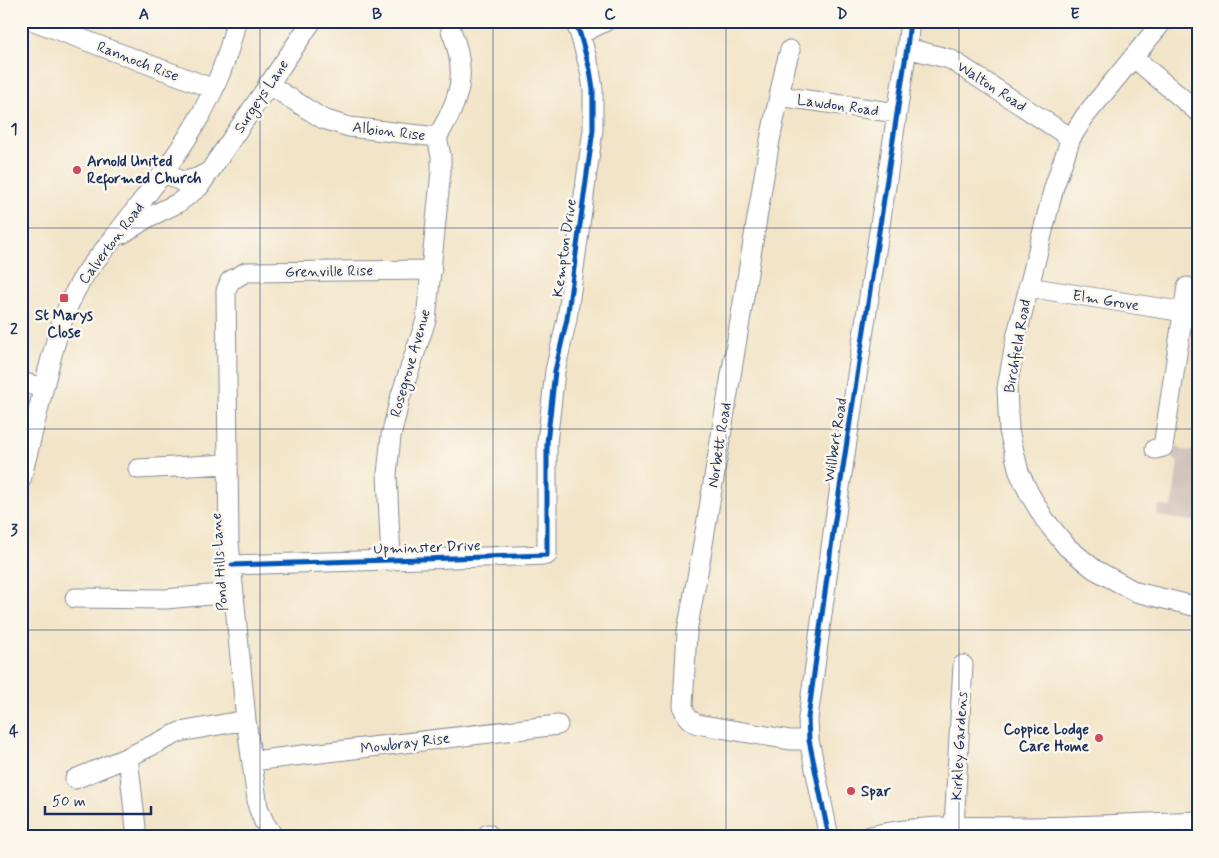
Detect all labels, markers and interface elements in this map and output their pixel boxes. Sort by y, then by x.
text: A [139,4,149,25]
text: B [372,4,382,25]
text: C [604,4,616,25]
text: D [836,4,848,25]
text: E [1070,4,1080,25]
street label: Rannoch Rise [94,37,182,87]
street label: Surgeys Lane [230,56,295,138]
street label: Walton Road [953,57,1030,117]
street label: Lawdon Road [796,90,880,122]
street label: Albion Rise [351,118,427,146]
text: 1 [10,119,18,140]
place label: Arnold United Reformed Church [87,152,202,191]
marker: Arnold United Reformed Church [71,164,83,176]
street label: Kempton Drive [548,197,582,299]
street label: Calverton Road [74,198,149,289]
street label: Grenville Rise [285,261,373,283]
street label: Elm Grove [1071,286,1141,316]
marker: St Marys Close [58,292,70,304]
street label: Birchfield Road [1000,298,1036,395]
place label: St Marys Close [35,306,93,343]
street label: Rosegrove Avenue [386,307,437,420]
text: 2 [10,319,18,340]
street label: Willbert Road [819,396,853,484]
street label: Norbett Road [703,401,737,489]
street label: Pond Hills Lane [207,512,233,612]
text: 3 [10,520,18,541]
street label: Upminster Drive [373,536,481,560]
street label: Kirkley Gardens [947,691,973,801]
place label: Coppice Lodge Care Home [1003,720,1090,757]
text: 4 [9,721,19,742]
street label: Mowbray Rise [359,729,451,759]
marker: Coppice Lodge Care Home [1093,732,1105,744]
place label: Spar [861,782,892,802]
scale bar [45,783,151,815]
marker: Spar [845,785,857,797]
text: 50 m [52,792,86,812]

